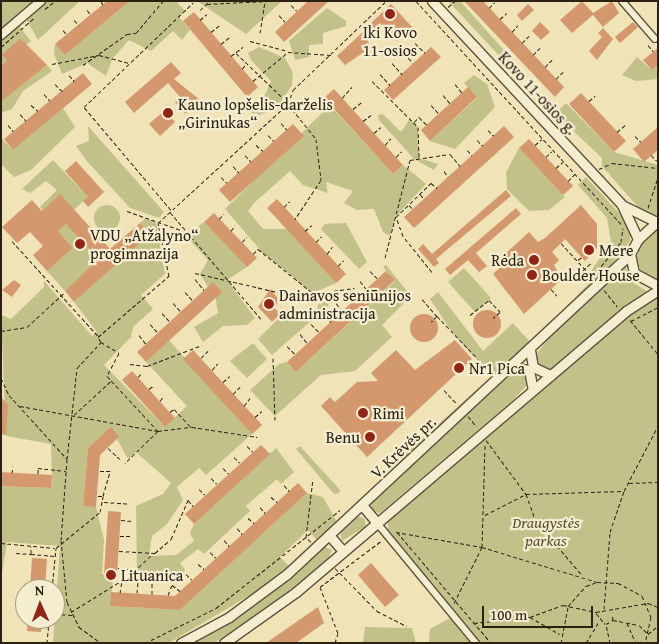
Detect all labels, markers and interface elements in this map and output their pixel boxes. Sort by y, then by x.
marker: Iki Kovo 11-osios [384,8,396,20]
place label: Iki Kovo 11-osios [363,22,417,60]
street label: Kovo 11-osios g. [495,48,581,138]
place label: Kauno lopšelis-darželis „Girinukas“ [178,94,333,132]
marker: Kauno lopšelis-darželis „Girinukas“ [162,107,174,119]
place label: VDU „Atžalyno“ progimnazija [90,225,199,263]
marker: VDU „Atžalyno“ progimnazija [74,238,86,250]
place label: Mere [599,240,633,260]
marker: Mere [583,244,595,256]
place label: Rėda [491,250,524,270]
marker: Rėda [528,254,540,266]
place label: Boulder House [542,265,640,285]
marker: Boulder House [526,269,538,281]
place label: Dainavos seniūnijos administracija [279,285,411,323]
marker: Dainavos seniūnijos administracija [263,298,275,310]
place label: Nr1 Pica [469,358,525,378]
marker: Nr1 Pica [453,362,465,374]
place label: Rimi [373,403,404,423]
marker: Rimi [357,407,369,419]
street label: V. Krėvės pr. [366,412,440,482]
place label: Benu [326,427,360,447]
marker: Benu [364,431,376,443]
park label: Draugystės parkas [512,512,580,550]
place label: Lituanica [121,565,183,585]
marker: Lituanica [105,569,117,581]
north arrow [15,579,65,629]
text: N [34,580,45,600]
scale bar [484,596,595,628]
text: 100 m [490,604,527,625]

